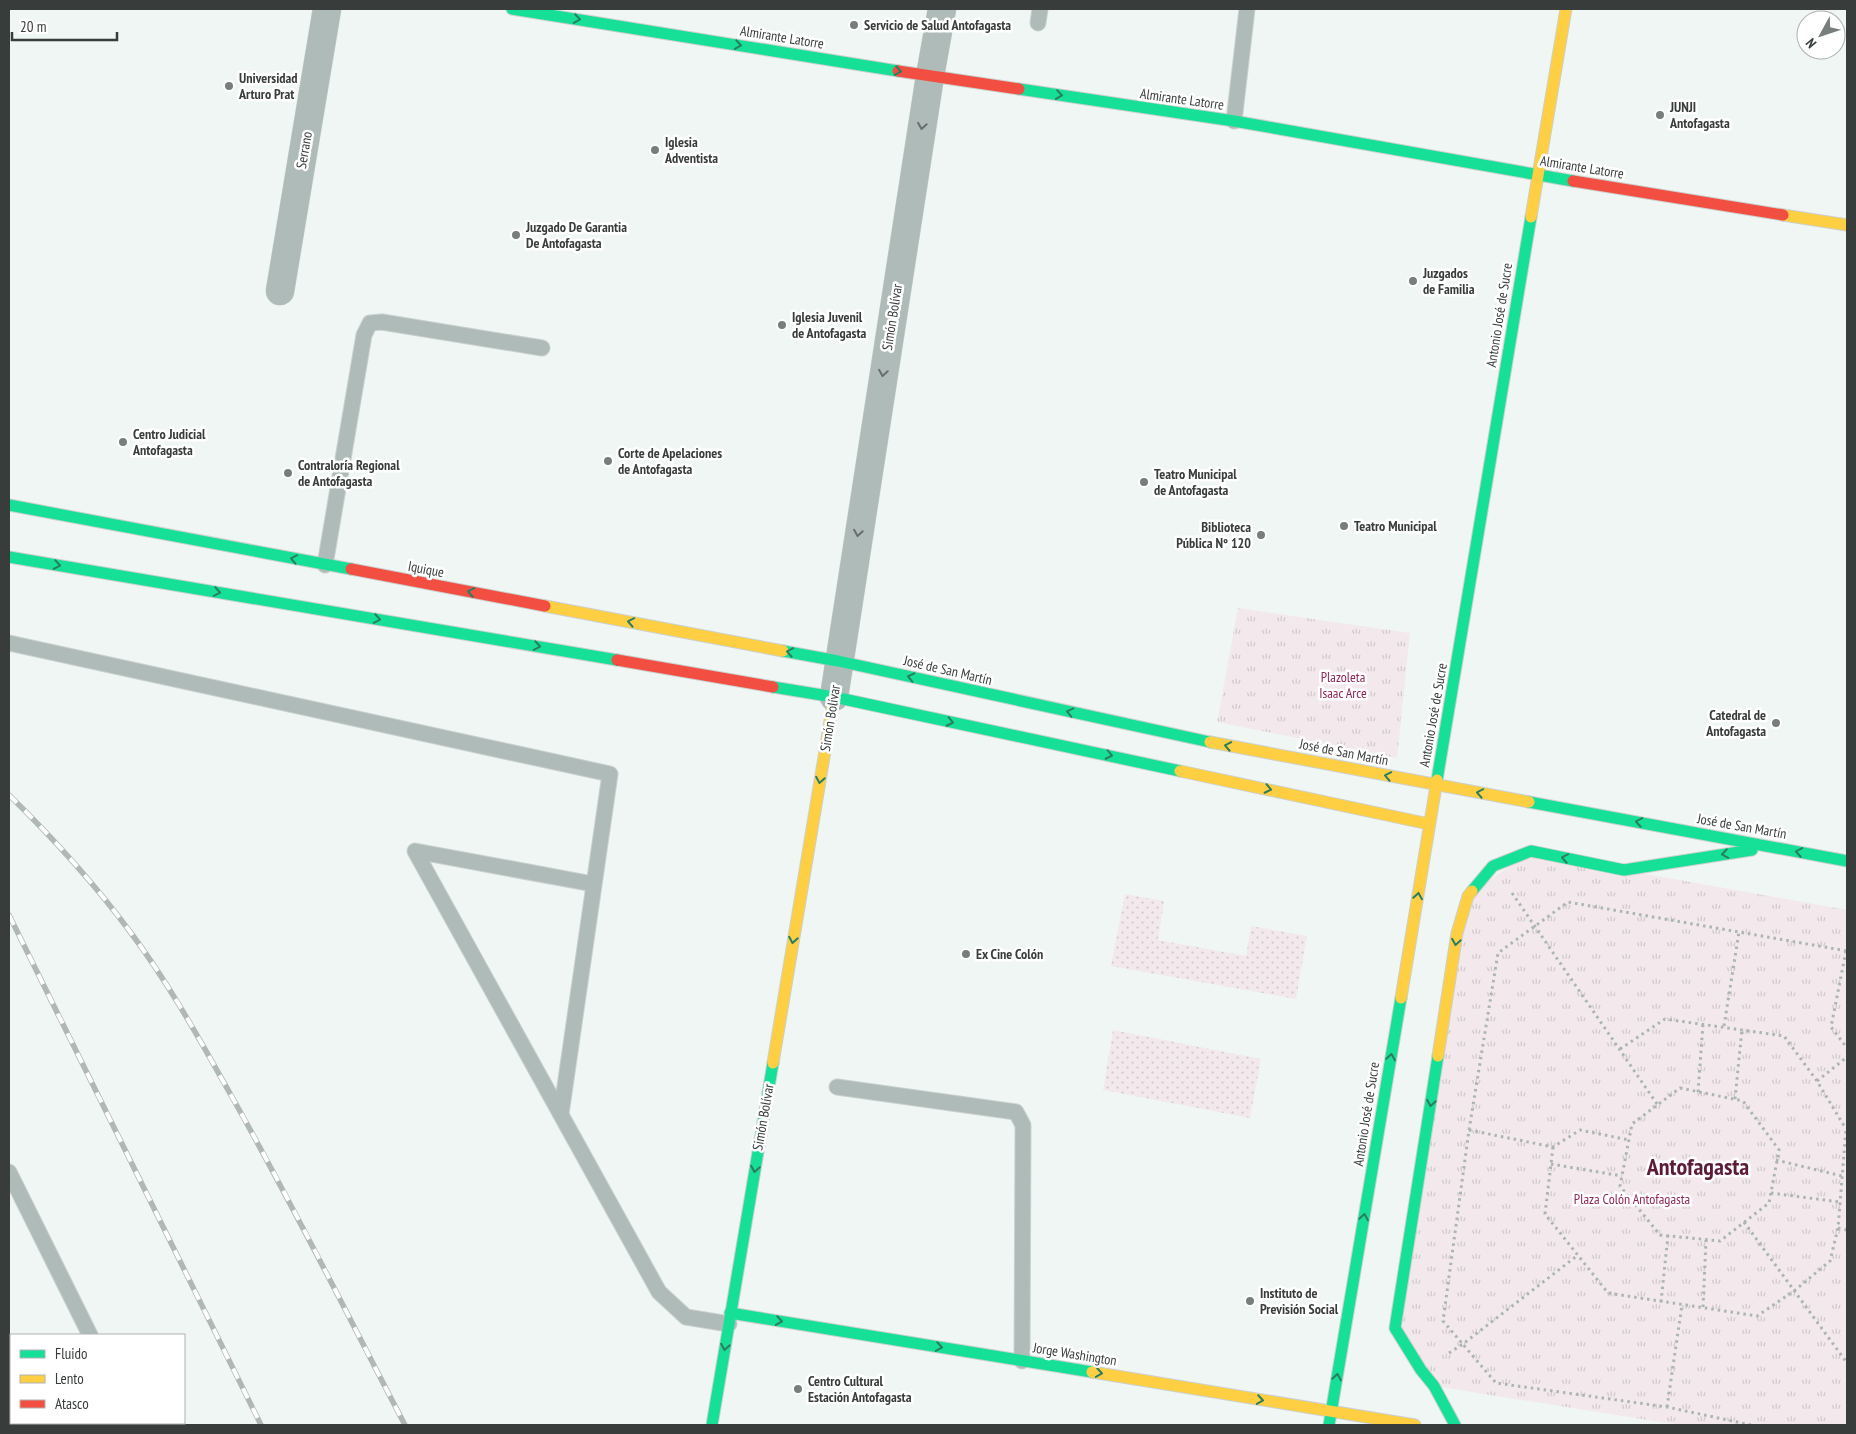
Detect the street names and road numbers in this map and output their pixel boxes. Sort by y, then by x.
street label: Almirante Latorre [739,21,825,53]
street label: Almirante Latorre [1139,84,1225,114]
street label: Serrano [292,130,316,170]
street label: Almirante Latorre [1539,151,1625,183]
street label: Antonio José de Sucre [1482,261,1516,368]
street label: Simón Bolívar [878,282,906,352]
street label: Iquique [406,557,446,581]
street label: José de San Martín [901,651,994,689]
street label: Antonio José de Sucre [1415,661,1451,768]
street label: Simón Bolívar [816,683,844,753]
street label: José de San Martín [1297,734,1390,769]
street label: José de San Martín [1695,809,1788,843]
street label: Antonio José de Sucre [1349,1060,1383,1167]
street label: Simón Bolívar [748,1082,778,1152]
street label: Jorge Washington [1031,1338,1118,1369]

